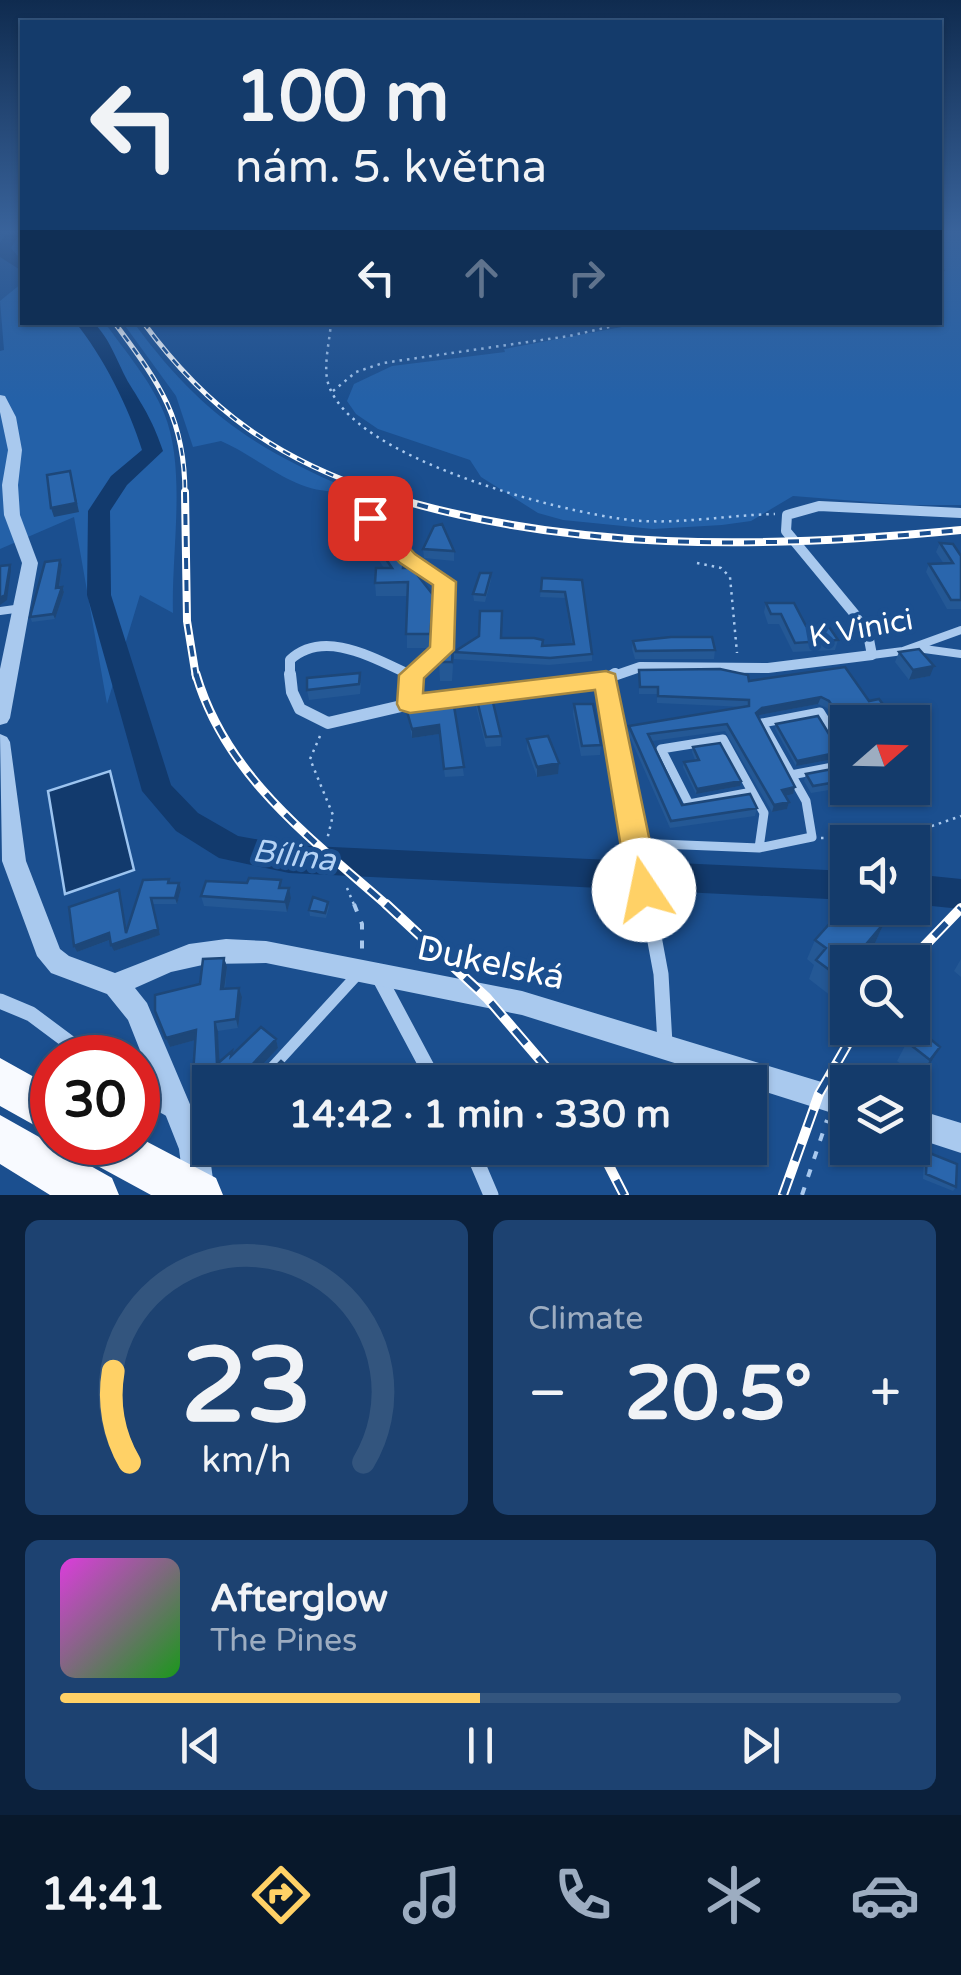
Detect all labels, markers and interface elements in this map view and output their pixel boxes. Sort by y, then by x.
text: 100 m [235,56,449,140]
icon: left [70,60,200,190]
text: nám. 5. května [235,141,547,195]
icon: left [349,250,404,305]
icon: ahead [454,250,509,305]
icon: right [559,250,614,305]
pin [328,476,413,561]
icon: arrive [343,491,398,546]
street label: K Vinici [806,601,916,656]
north arrow [830,705,930,805]
map controls [830,705,930,1165]
button: sound [830,825,930,925]
water label: Bílina [250,832,339,880]
position arrow [592,838,696,942]
street label: Dukelská [413,927,568,999]
button: search [830,945,930,1045]
speed limit sign: 30 [30,1035,160,1165]
button: layers [830,1065,930,1165]
text: 14:42 · 1 min · 330 m [288,1092,671,1138]
text: Climate [528,1300,643,1338]
text: 23 [181,1325,312,1450]
text: 20.5° [625,1349,812,1439]
text: − [528,1361,567,1427]
text: + [870,1361,901,1427]
text: km/h [202,1439,291,1482]
text: Afterglow [210,1576,388,1622]
text: The Pines [210,1622,357,1660]
icon: previous [173,1718,228,1773]
icon: pause [453,1718,508,1773]
icon: next [733,1718,788,1773]
icon: directions [246,1860,316,1930]
icon: music [397,1860,467,1930]
icon: phone [548,1860,618,1930]
icon: climate [699,1860,769,1930]
icon: car [850,1860,920,1930]
text: 14:41 [41,1868,165,1922]

